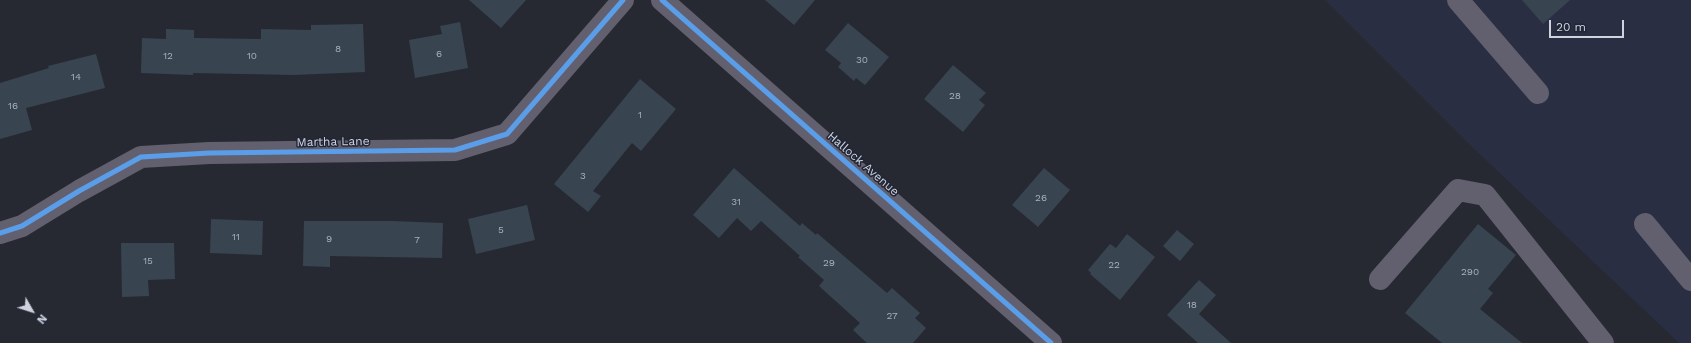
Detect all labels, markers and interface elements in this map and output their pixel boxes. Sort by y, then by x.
scale bar [1551,12,1626,38]
text: 20 m [1556,20,1586,34]
house number: 8 [335,43,341,55]
house number: 6 [436,48,442,60]
house number: 12 [163,50,173,62]
house number: 10 [247,50,257,62]
house number: 30 [856,54,868,66]
house number: 14 [71,71,81,83]
house number: 28 [949,90,961,102]
house number: 16 [8,100,18,112]
house number: 1 [638,109,642,121]
street label: Hallock Avenue [824,129,902,199]
street label: Martha Lane [296,134,370,150]
house number: 3 [580,170,586,182]
house number: 26 [1035,192,1047,204]
house number: 31 [731,196,741,208]
house number: 5 [498,224,504,236]
house number: 11 [232,231,240,243]
house number: 9 [326,233,332,245]
house number: 7 [414,234,420,246]
house number: 15 [143,255,153,267]
house number: 29 [823,257,835,269]
house number: 22 [1108,259,1120,271]
house number: 290 [1461,266,1479,278]
north arrow [12,291,52,331]
house number: 18 [1187,299,1197,311]
house number: 27 [886,310,898,322]
text: N [34,312,49,326]

